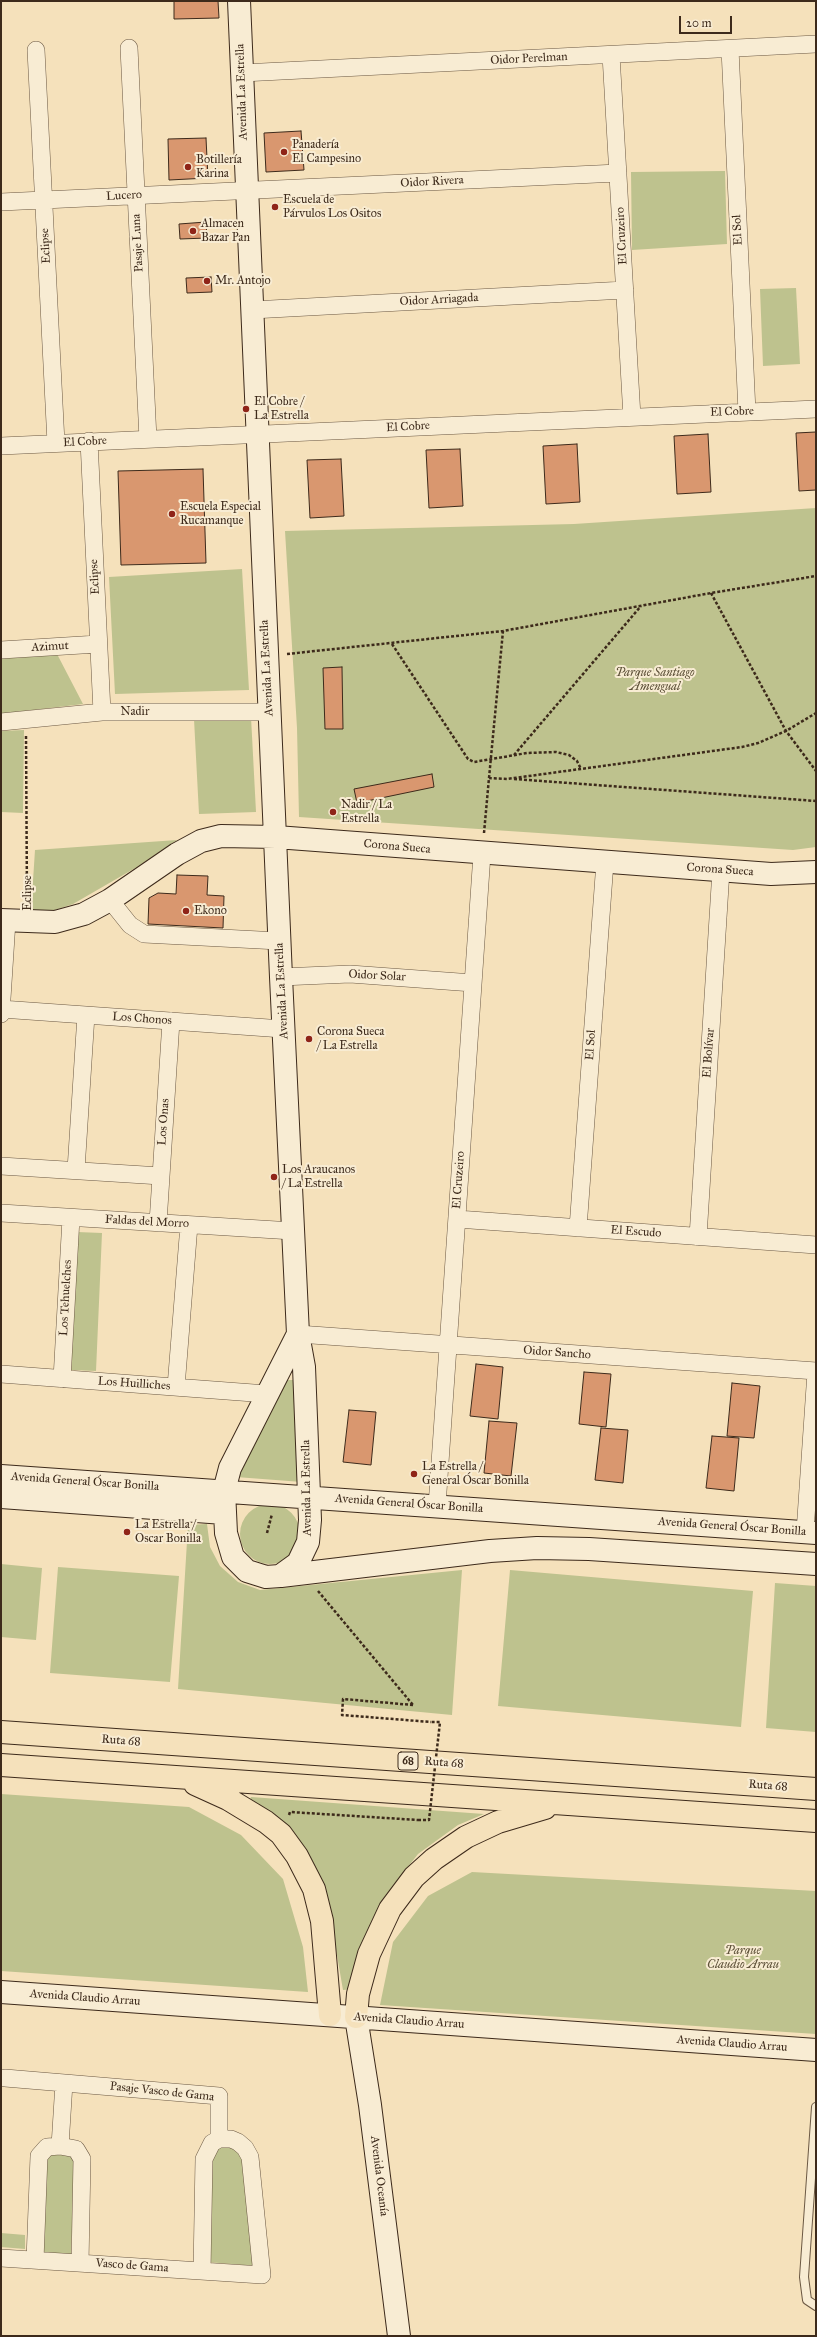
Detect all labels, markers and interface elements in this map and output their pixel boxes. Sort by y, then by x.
scale bar [681,8,734,34]
text: 20 m [686,16,712,30]
street label: Avenida La Estrella [233,44,251,140]
street label: Oidor Perelman [490,50,568,68]
place label: Panadería El Campesino [292,138,361,166]
marker: Panadería El Campesino [279,147,289,157]
place label: Botillería Karina [196,153,242,181]
marker: Botillería Karina [183,162,193,172]
street label: Oidor Rivera [400,173,464,191]
street label: Lucero [106,188,142,204]
place label: Escuela de Párvulos Los Ositos [283,193,381,221]
marker: Escuela de Párvulos Los Ositos [270,202,280,212]
street label: El Cruzeiro [613,207,631,265]
street label: Pasaje Luna [129,213,147,273]
street label: El Sol [730,214,746,246]
place label: Almacen Bazar Pan [201,217,250,245]
marker: Almacen Bazar Pan [188,226,198,236]
street label: Eclipse [38,228,54,264]
place label: Mr. Antojo [215,274,271,288]
marker: Mr. Antojo [202,276,212,286]
street label: Oidor Arriagada [399,291,479,309]
place label: El Cobre / La Estrella [254,395,309,423]
marker: El Cobre / La Estrella [241,404,251,414]
street label: El Cobre [710,404,754,420]
street label: El Cobre [386,419,430,435]
street label: El Cobre [63,434,107,450]
place label: Escuela Especial Rucamanque [180,500,261,528]
marker: Escuela Especial Rucamanque [167,509,177,519]
street label: Eclipse [87,559,103,595]
street label: Avenida La Estrella [257,620,277,716]
street label: Azimut [31,639,69,655]
park label: Parque Santiago Amengual [616,666,694,694]
street label: Nadir [121,705,149,719]
place label: Nadir / La Estrella [341,798,392,826]
marker: Nadir / La Estrella [328,807,338,817]
street label: Corona Sueca [363,837,431,857]
street label: Corona Sueca [686,860,754,880]
street label: Eclipse [21,875,35,911]
place label: Ekono [194,904,227,918]
marker: Ekono [181,906,191,916]
street label: Avenida La Estrella [272,943,292,1039]
street label: Oidor Solar [348,967,406,985]
street label: Los Chonos [112,1010,172,1028]
place label: Corona Sueca / La Estrella [317,1025,384,1053]
street label: El Bolívar [700,1027,718,1079]
street label: El Sol [583,1029,599,1061]
marker: Corona Sueca / La Estrella [304,1034,314,1044]
street label: Los Onas [155,1098,173,1146]
street label: El Cruzeiro [450,1151,468,1209]
place label: Los Araucanos / La Estrella [282,1163,355,1191]
marker: Los Araucanos / La Estrella [269,1172,279,1182]
street label: Faldas del Morro [105,1213,189,1231]
street label: El Escudo [610,1223,662,1241]
street label: Los Tehuelches [57,1259,75,1337]
street label: Oidor Sancho [523,1343,591,1363]
street label: Los Huilliches [97,1374,171,1394]
street label: Avenida La Estrella [299,1440,315,1536]
place label: La Estrella / General Óscar Bonilla [422,1460,529,1488]
marker: La Estrella / General Óscar Bonilla [409,1469,419,1479]
street label: Avenida General Óscar Bonilla [10,1470,160,1494]
street label: Avenida General Óscar Bonilla [334,1492,484,1516]
street label: Avenida General Óscar Bonilla [657,1515,807,1539]
place label: La Estrella / Oscar Bonilla [135,1518,201,1546]
marker: La Estrella / Oscar Bonilla [122,1527,132,1537]
street label: Ruta 68 [101,1732,141,1750]
road number: 68 [398,1752,418,1770]
street label: Ruta 68 [424,1754,464,1772]
street label: Ruta 68 [748,1777,788,1795]
park label: Parque Claudio Arrau [707,1944,779,1972]
street label: Avenida Claudio Arrau [29,1987,141,2009]
street label: Avenida Claudio Arrau [353,2010,465,2032]
street label: Avenida Claudio Arrau [676,2033,788,2055]
street label: Pasaje Vasco de Gama [109,2079,215,2105]
street label: Avenida Oceanía [367,2135,391,2217]
street label: Vasco de Gama [95,2256,169,2276]

